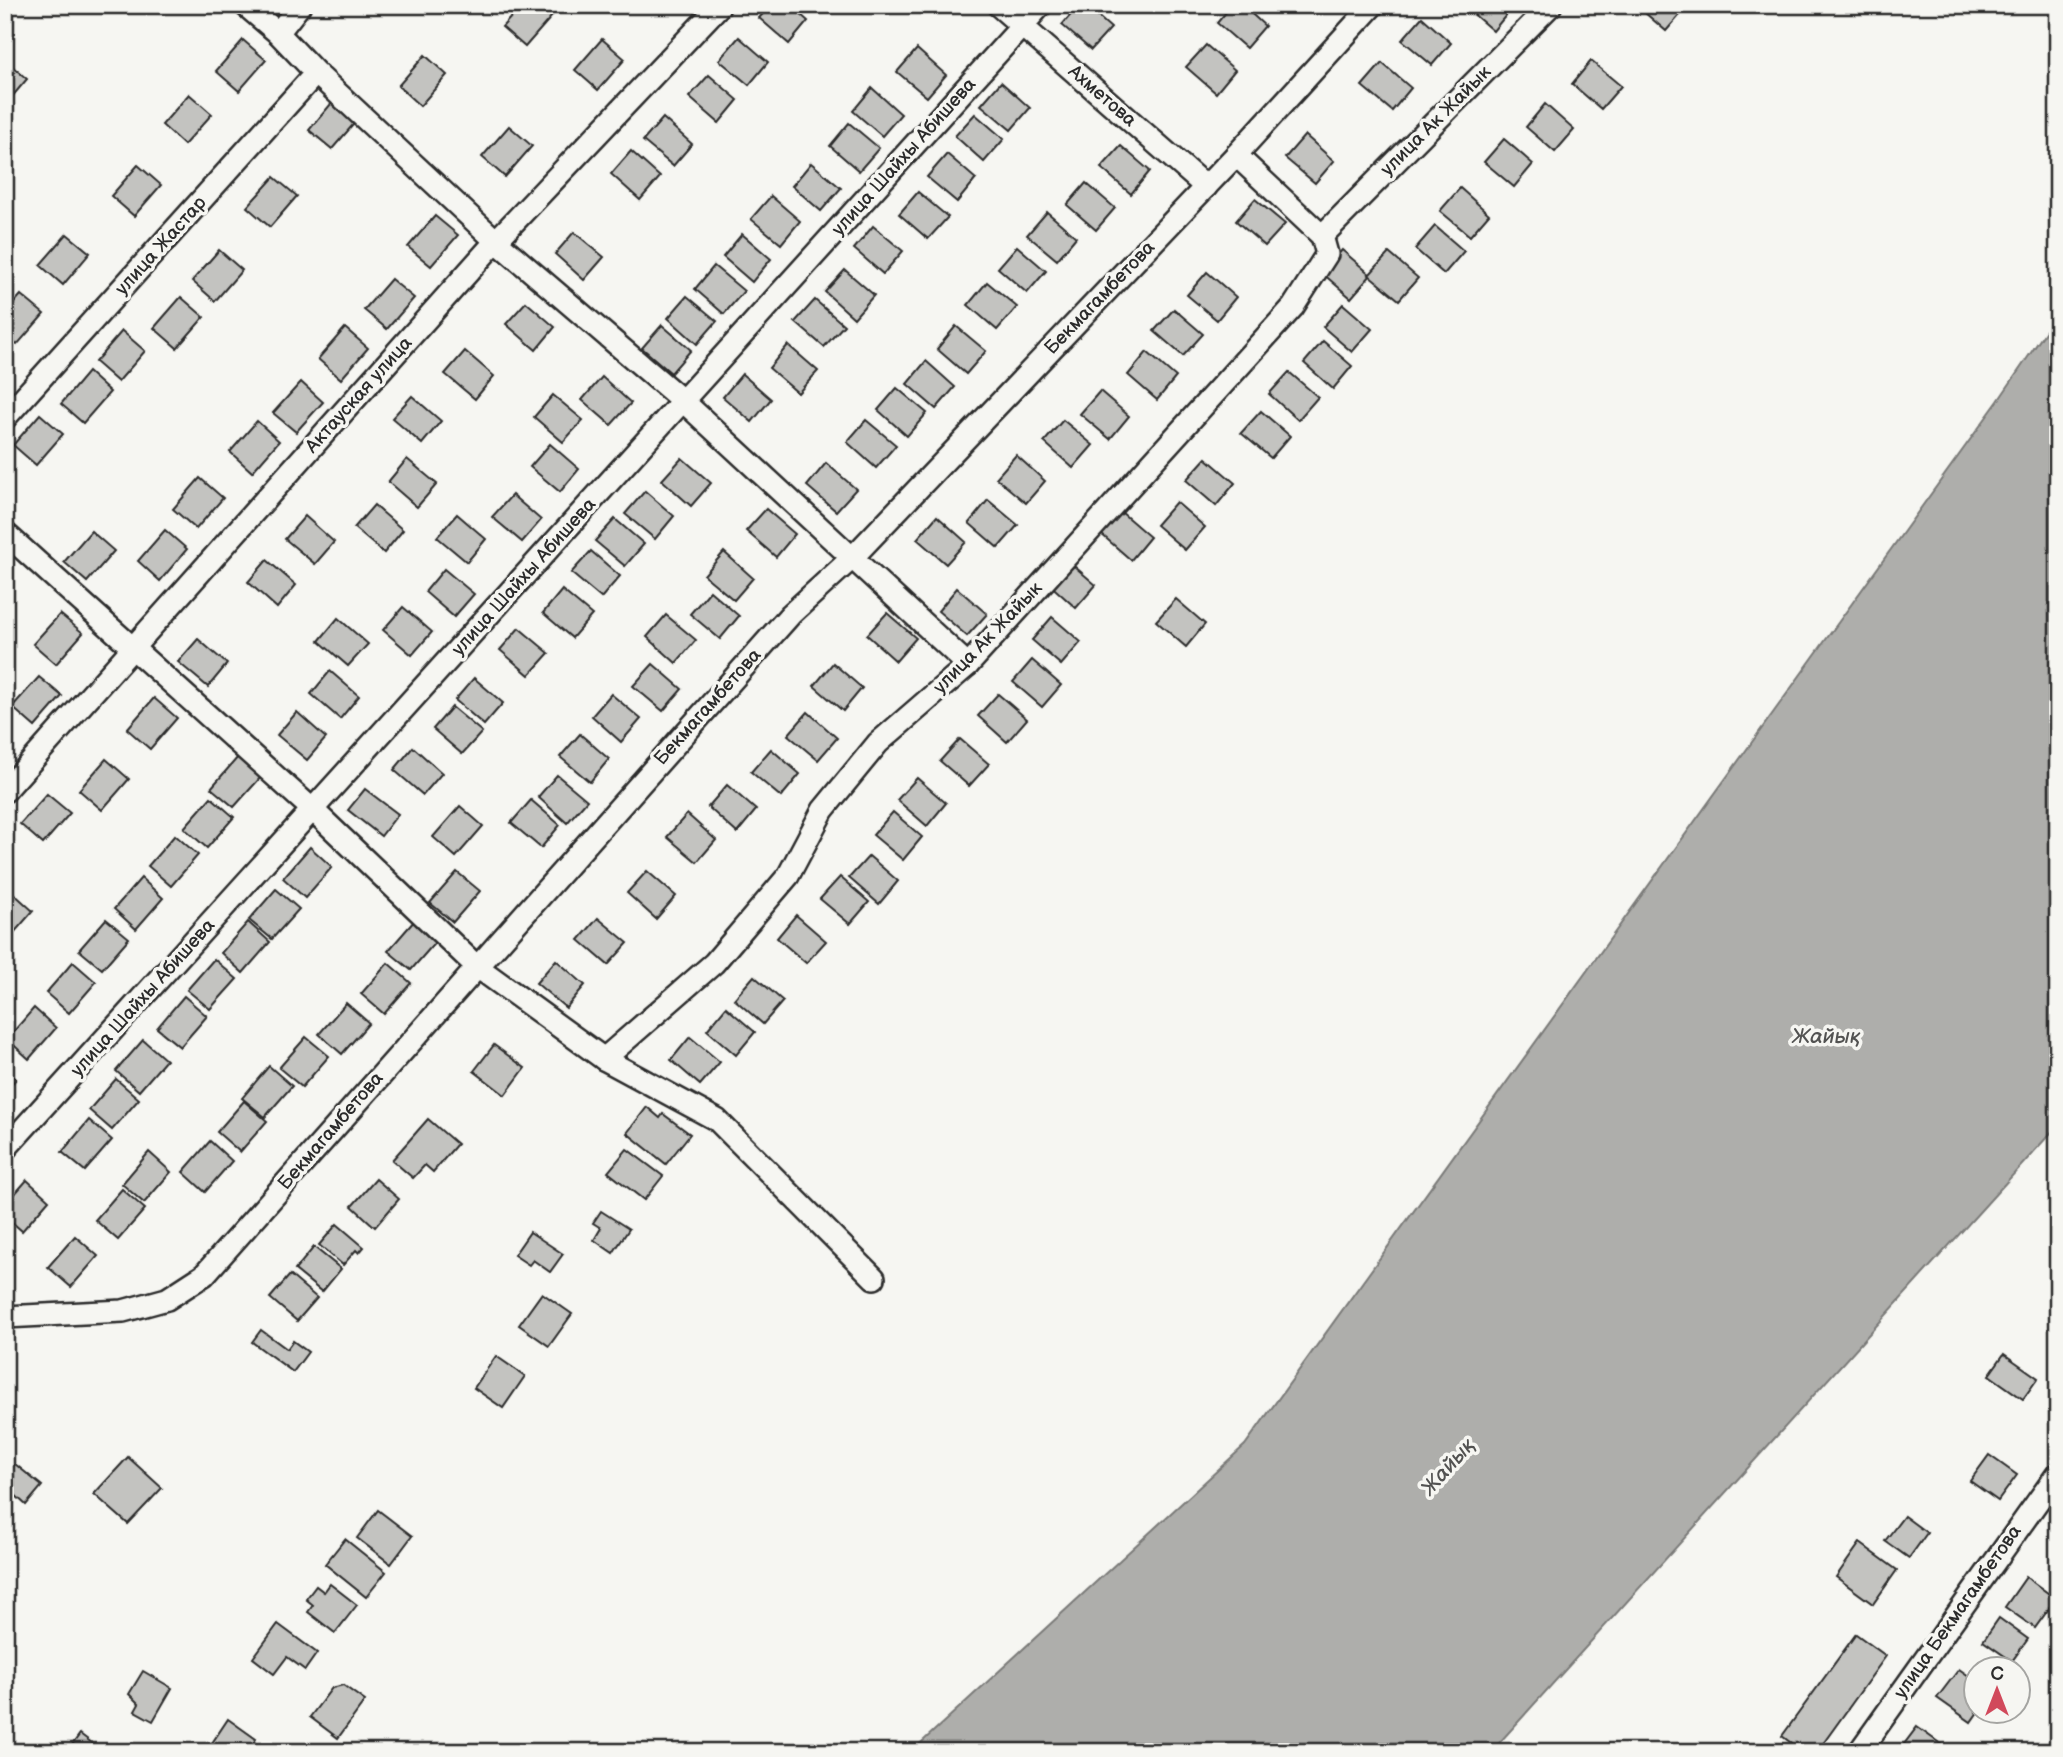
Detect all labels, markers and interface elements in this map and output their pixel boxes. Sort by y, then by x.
street label: Ахметова [1062,60,1141,132]
street label: улица Ак Жайык [1376,61,1496,181]
street label: улица Шайхы Абишева [827,73,981,241]
street label: улица Жастар [111,192,212,300]
street label: Бекмагамбетова [1040,236,1160,360]
street label: Актауская улица [300,332,417,459]
street label: улица Шайхы Абишева [447,493,601,661]
street label: улица Ак Жайык [929,577,1047,699]
street label: Бекмагамбетова [650,644,766,770]
street label: улица Шайхы Абишева [66,914,220,1082]
water label: Жайық [1791,1024,1861,1049]
street label: Бекмагамбетова [273,1067,389,1195]
water label: Жайық [1415,1433,1481,1502]
street label: улица Бекмагамбетова [1889,1521,2027,1703]
north arrow [1962,1656,2032,1726]
text: С [1990,1663,2004,1686]

